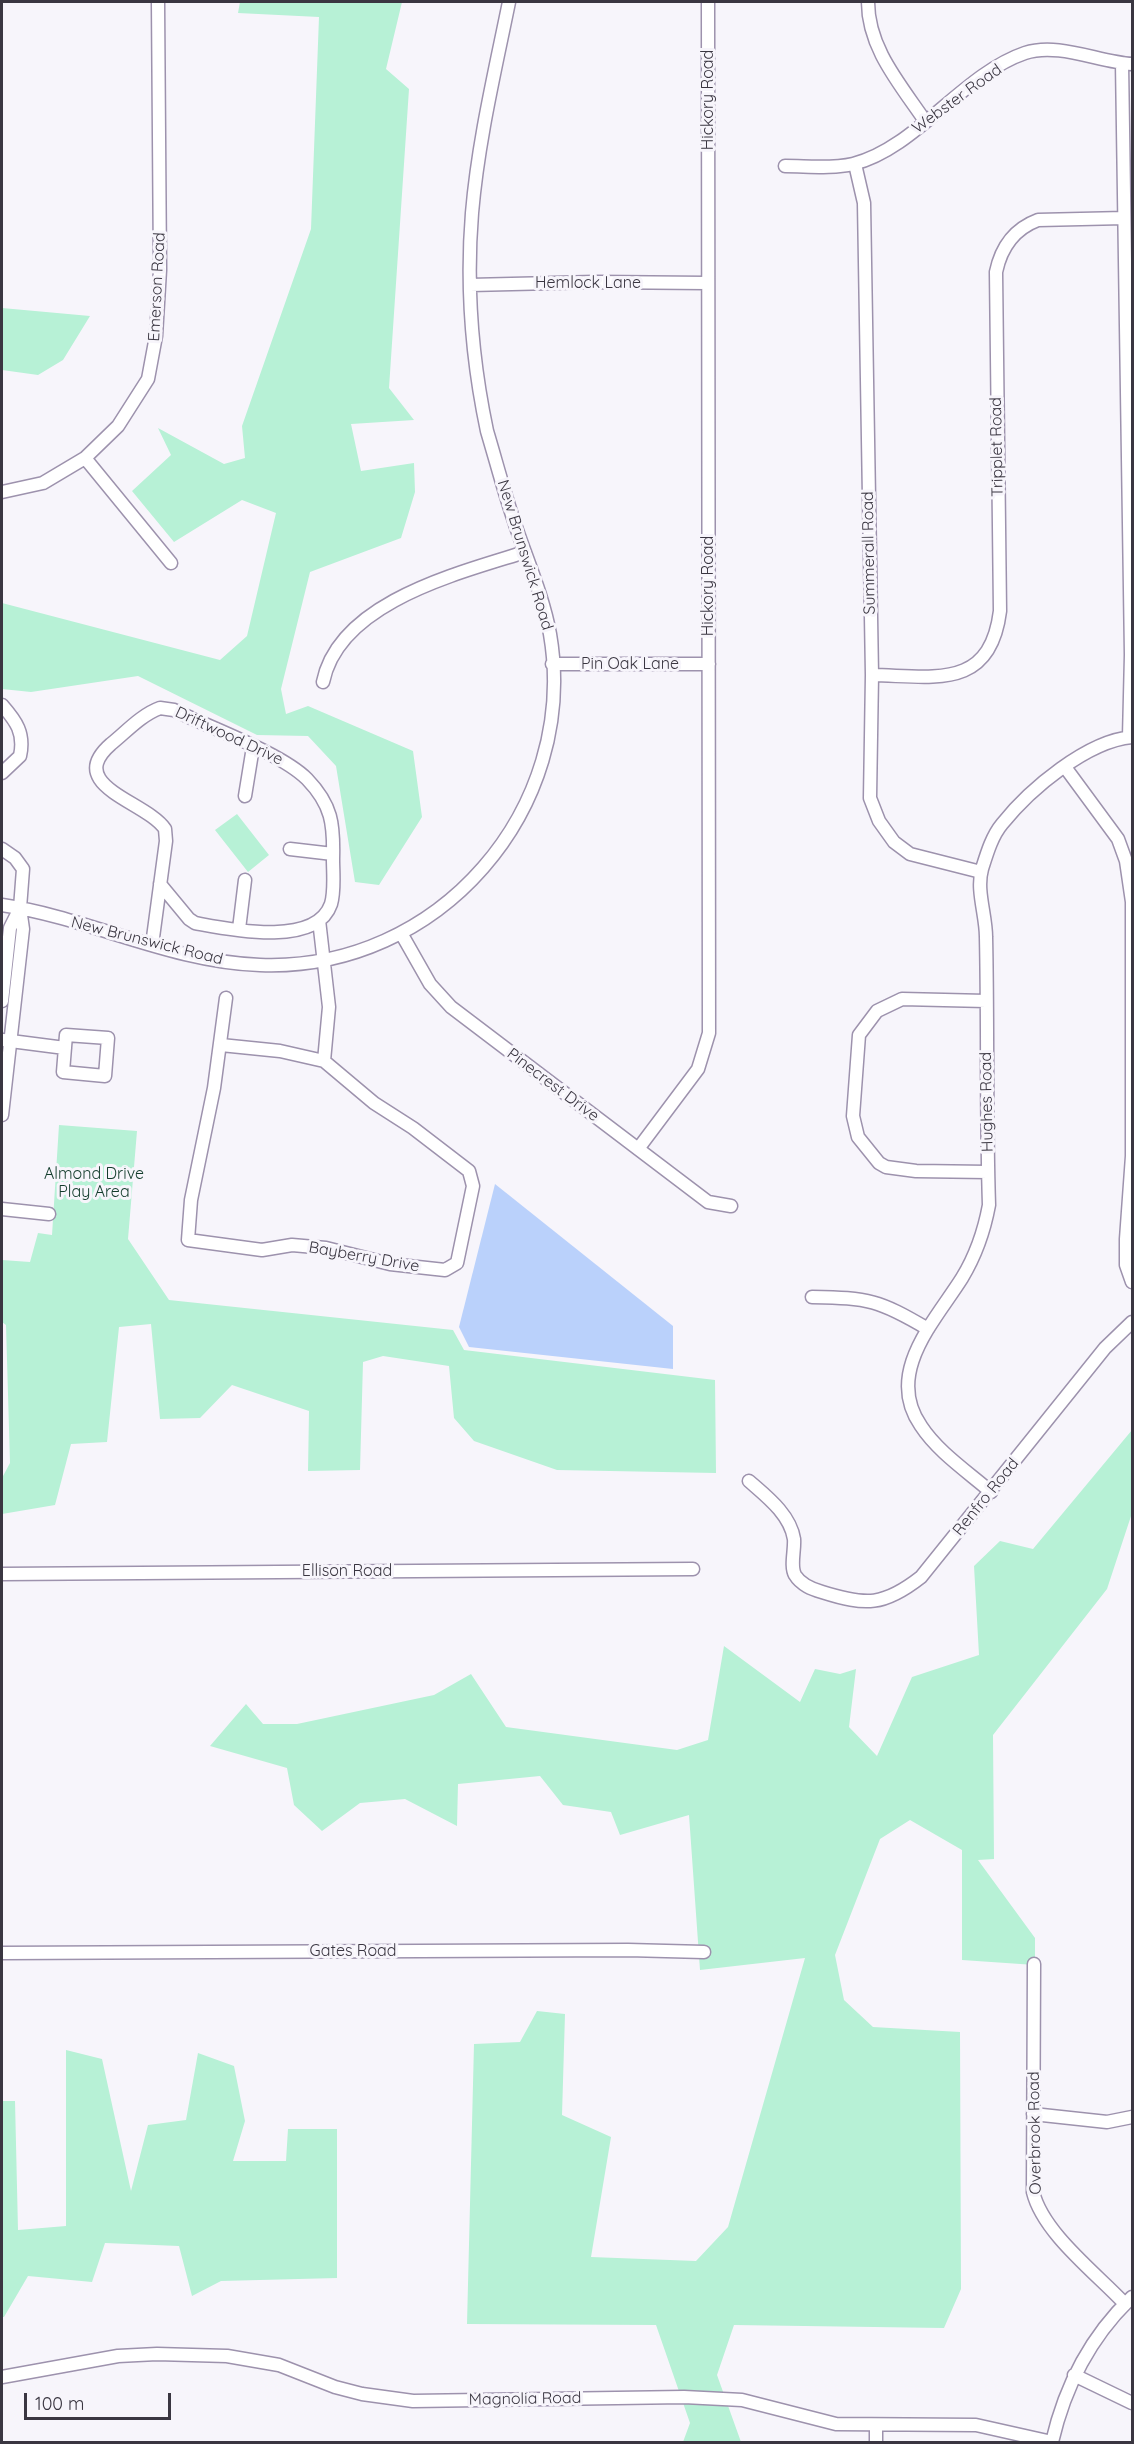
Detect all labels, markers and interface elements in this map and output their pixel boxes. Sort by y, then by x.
street label: Hickory Road [698,50,718,150]
street label: Webster Road [908,60,1006,138]
street label: Emerson Road [145,232,169,342]
street label: Hemlock Lane [535,273,641,293]
street label: Tripplet Road [987,397,1007,497]
street label: New Brunswick Road [493,478,557,632]
street label: Summerall Road [858,491,880,615]
street label: Hickory Road [698,536,718,636]
street label: Pin Oak Lane [581,654,679,674]
street label: Driftwood Drive [172,703,286,769]
street label: New Brunswick Road [69,913,225,969]
street label: Pinecrest Drive [503,1044,603,1126]
street label: Hughes Road [977,1052,997,1152]
park label: Almond Drive Play Area [44,1164,144,1202]
street label: Bayberry Drive [307,1238,421,1276]
street label: Renfro Road [949,1454,1023,1540]
street label: Ellison Road [302,1561,392,1581]
street label: Gates Road [310,1941,396,1961]
street label: Overbrook Road [1024,2071,1046,2195]
scale bar [27,2381,174,2419]
street label: Magnolia Road [468,2388,582,2410]
text: 100 m [35,2392,84,2415]

